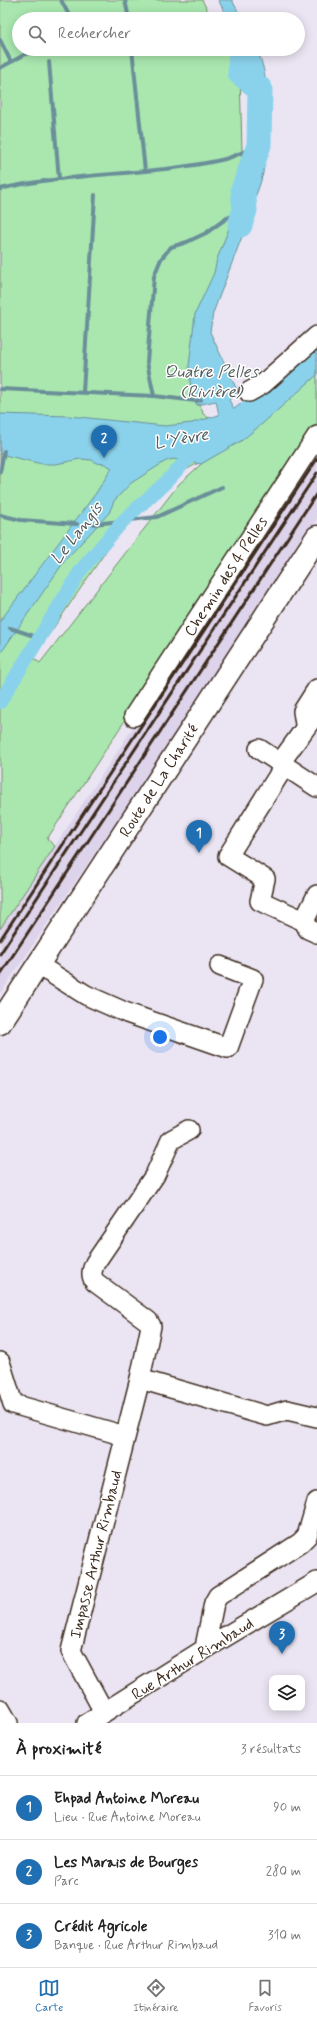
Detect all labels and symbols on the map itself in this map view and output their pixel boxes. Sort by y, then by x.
water label: Quatre Pelles (Rivière) [164,361,259,403]
water label: L'Yèvre [152,423,211,455]
pin: 2 [91,425,117,458]
water label: Le Langis [46,497,109,570]
street label: Chemin des 4 Pelles [180,513,273,641]
street label: Route de La Charité [115,720,204,841]
pin: 1 [186,820,212,853]
your location [150,1027,170,1047]
street label: Impasse Arthur Rimbaud [65,1468,128,1641]
street label: Rue Arthur Rimbaud [128,1613,258,1705]
pin: 3 [269,1621,295,1654]

